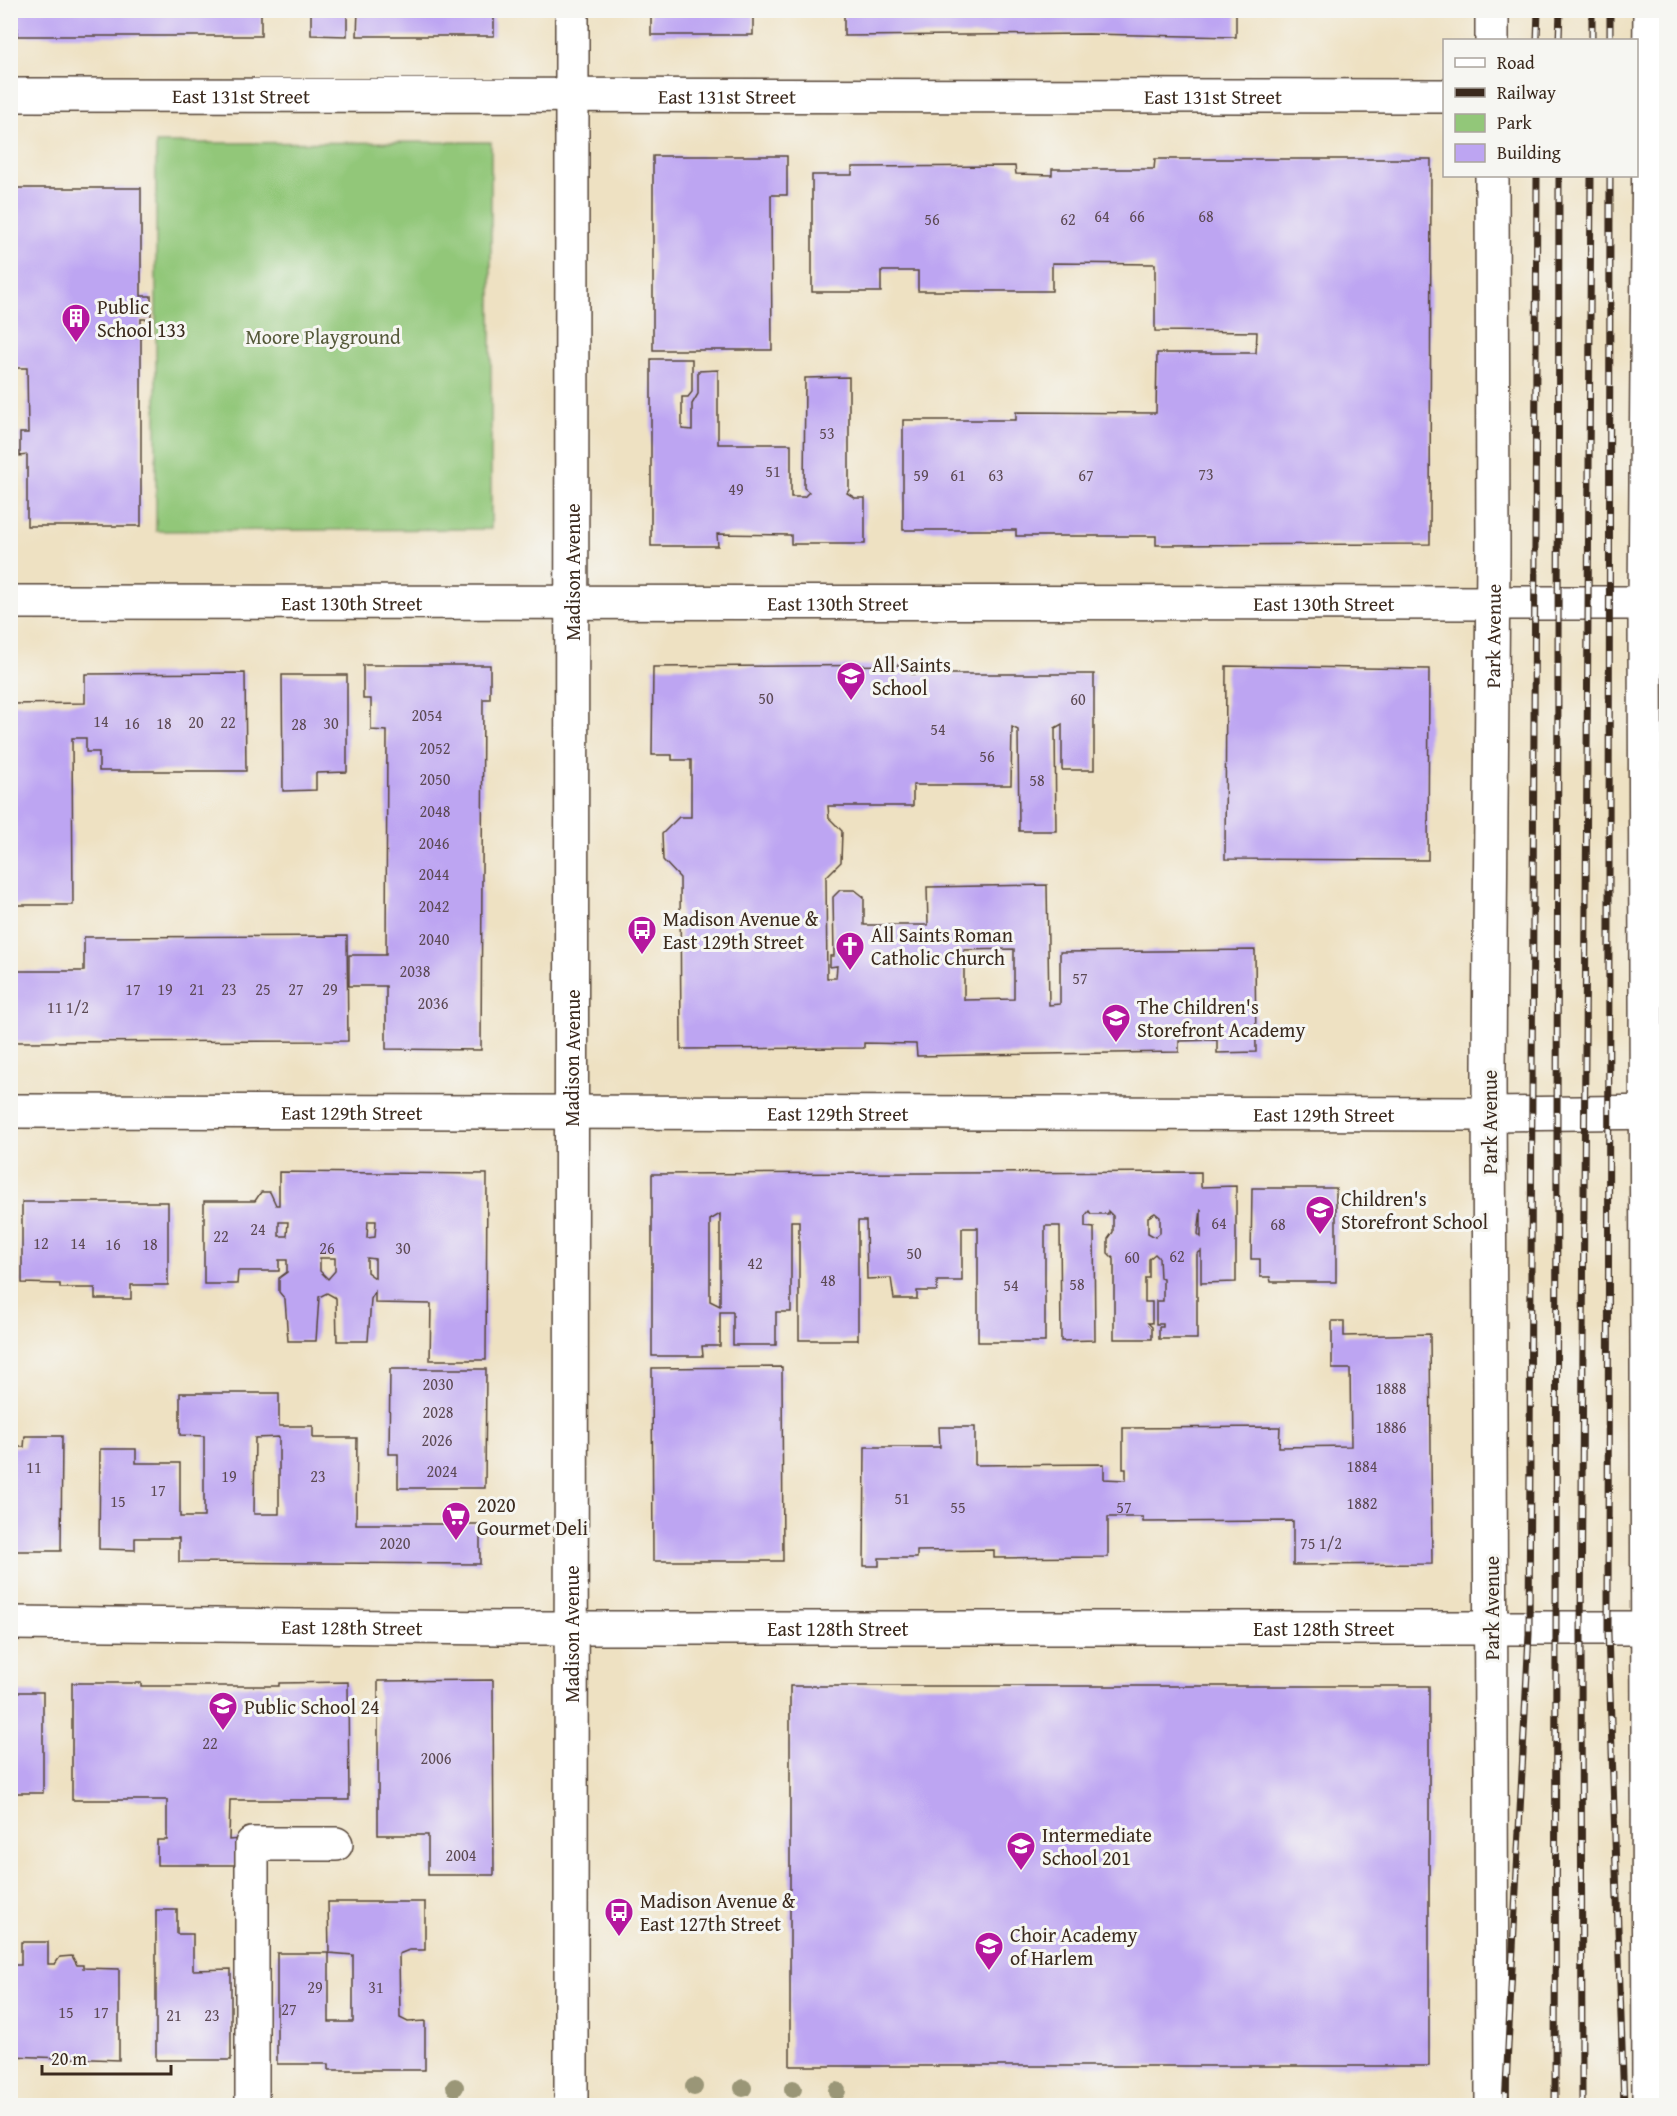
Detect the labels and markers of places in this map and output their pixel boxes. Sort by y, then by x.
place label: Public School 133 [97,292,186,344]
building icon: Public School 133 [60,302,92,344]
place label: All Saints School [872,650,951,702]
school or university icon: All Saints School [835,660,867,702]
place label: Madison Avenue & East 129th Street [663,904,819,956]
bus stop icon: Madison Avenue & East 129th Street [626,914,658,956]
place label: All Saints Roman Catholic Church [871,920,1013,972]
church icon: All Saints Roman Catholic Church [834,930,866,972]
place label: The Children's Storefront Academy [1137,992,1305,1044]
school or university icon: The Children's Storefront Academy [1100,1002,1132,1044]
place label: Children's Storefront School [1341,1184,1489,1236]
school or university icon: Children's Storefront School [1304,1194,1336,1236]
place label: 2020 Gourmet Deli [477,1490,588,1542]
supermarket icon: 2020 Gourmet Deli [440,1500,472,1542]
school or university icon: Public School 24 [207,1690,239,1732]
place label: Public School 24 [244,1692,380,1721]
place label: Intermediate School 201 [1042,1820,1152,1872]
school or university icon: Intermediate School 201 [1005,1830,1037,1872]
place label: Madison Avenue & East 127th Street [640,1886,796,1938]
bus stop icon: Madison Avenue & East 127th Street [603,1896,635,1938]
place label: Choir Academy of Harlem [1010,1920,1137,1972]
school or university icon: Choir Academy of Harlem [973,1930,1005,1972]

